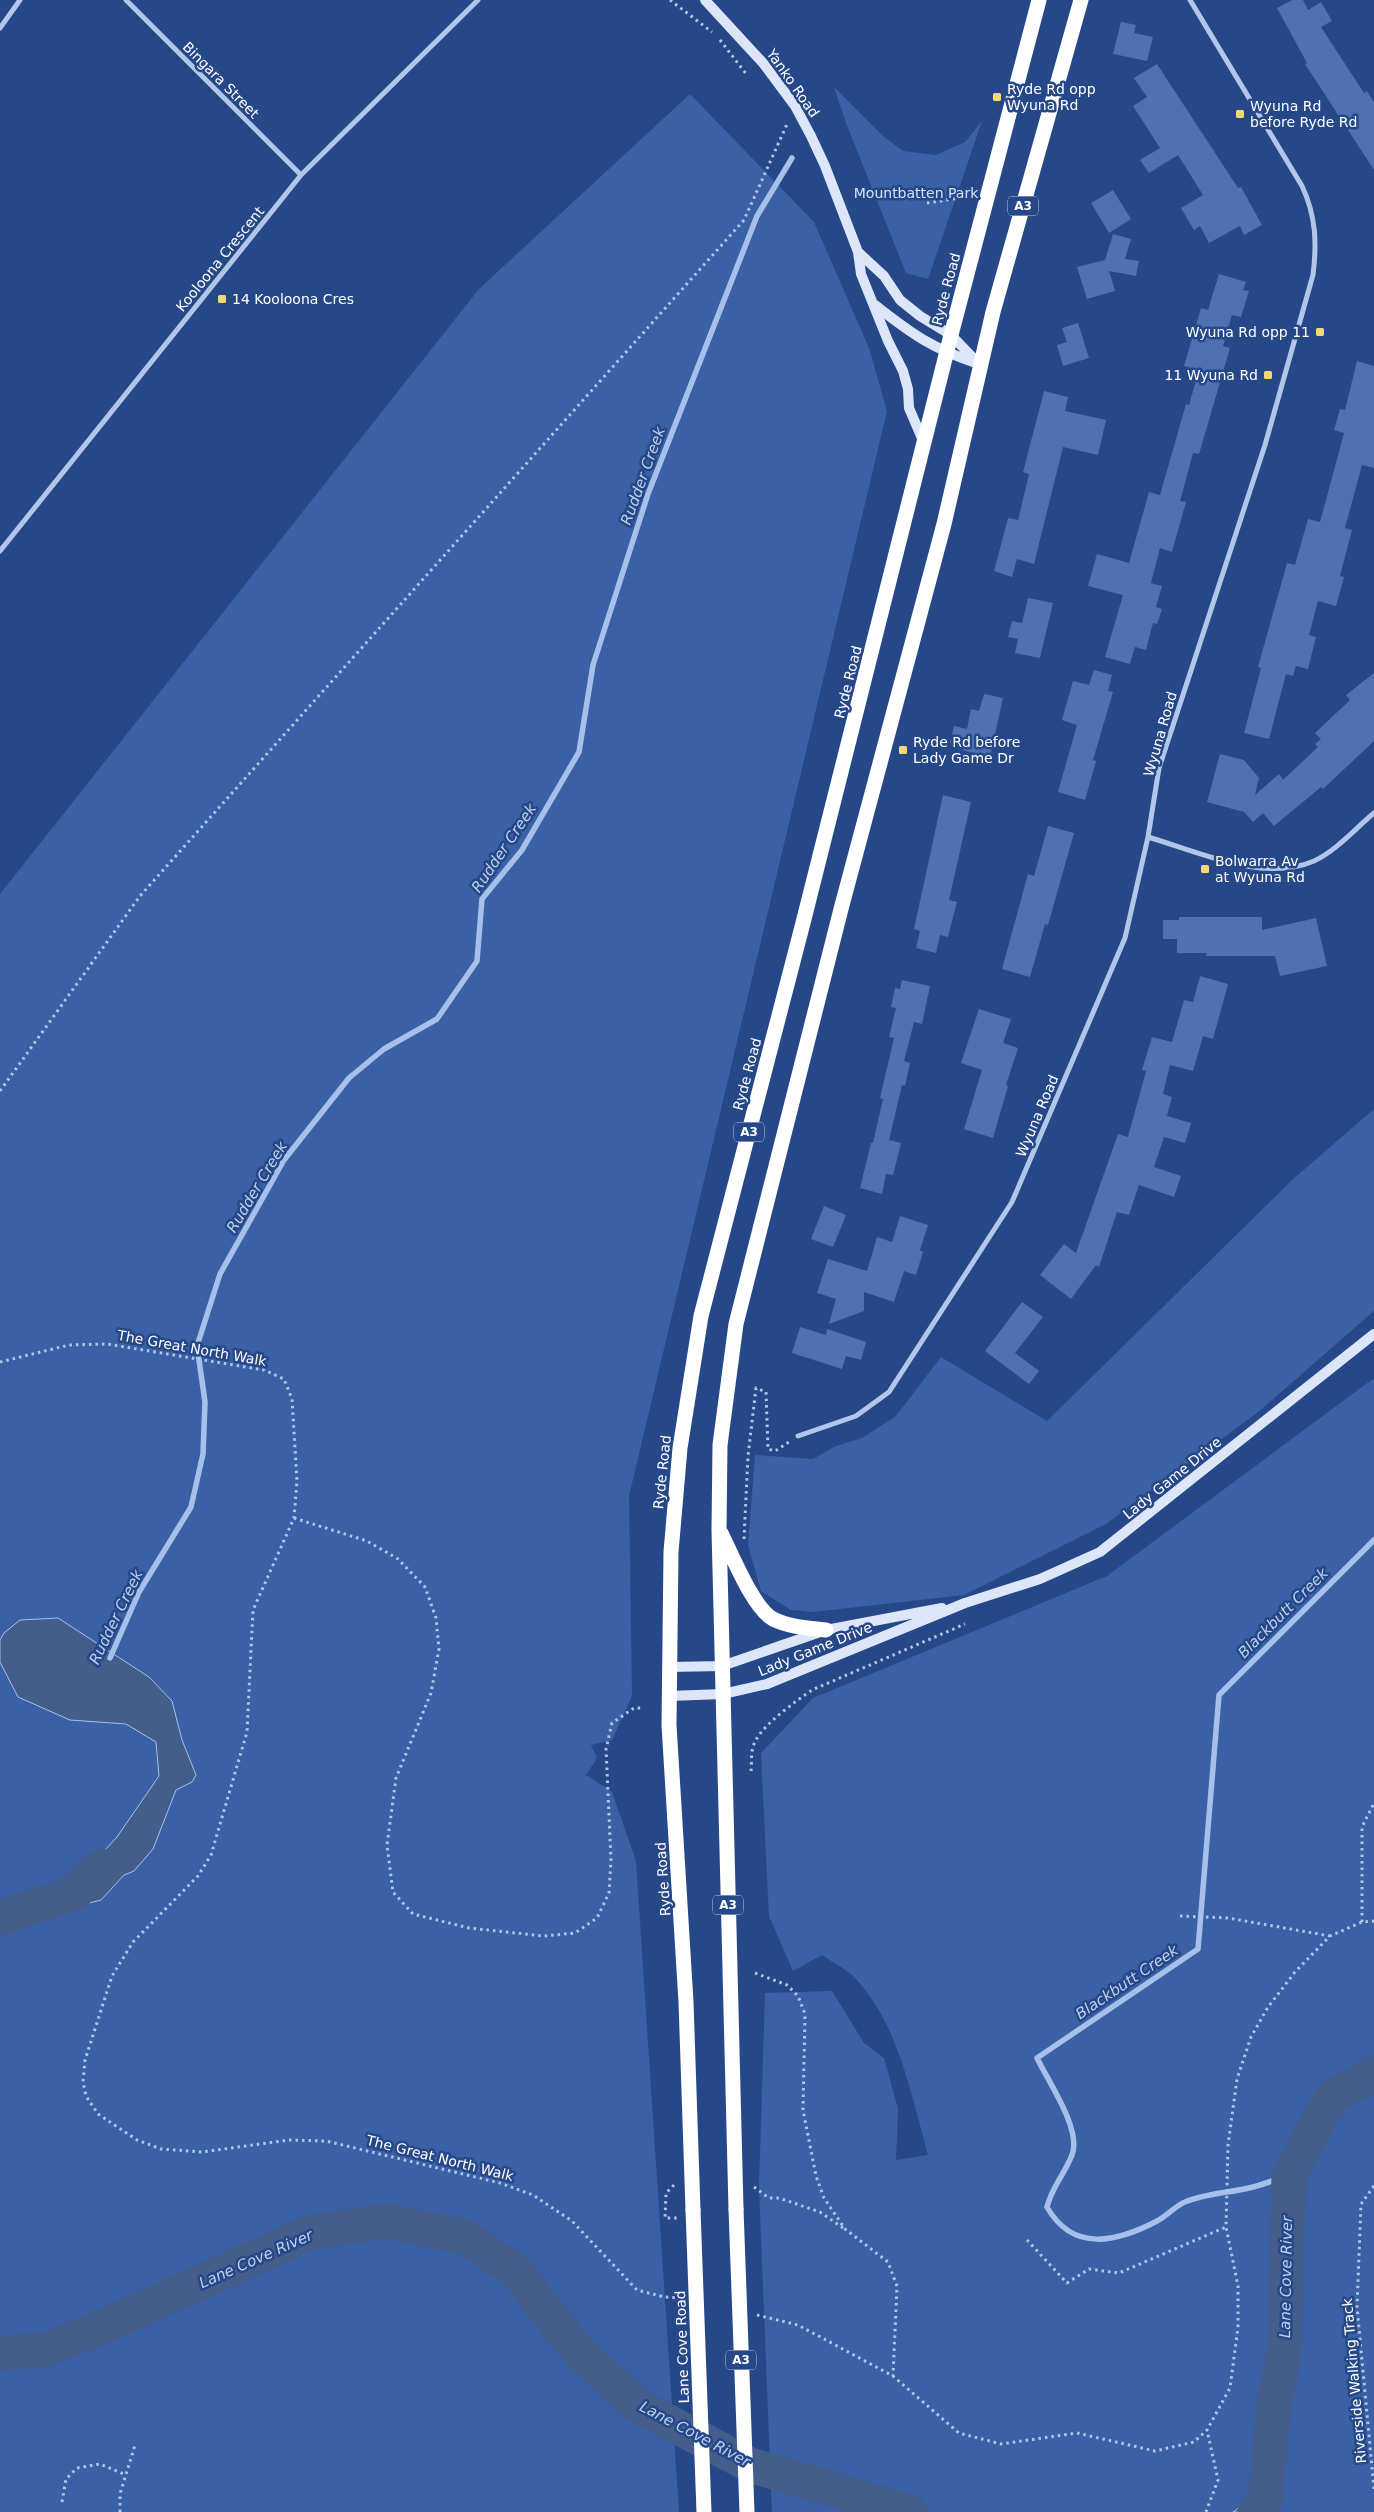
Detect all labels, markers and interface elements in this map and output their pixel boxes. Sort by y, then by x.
street label: Bingara Street [180,39,263,122]
street label: Yanko Road [763,45,822,120]
place label: Ryde Rd opp Wyuna Rd [1007,81,1096,113]
marker: Ryde Rd opp Wyuna Rd [991,91,1003,103]
place label: Wyuna Rd before Ryde Rd [1250,98,1357,130]
marker: Wyuna Rd before Ryde Rd [1234,108,1246,120]
park label: Mountbatten Park [854,185,979,201]
road number: A3 [1008,197,1038,216]
street label: Kooloona Crescent [173,203,268,315]
street label: Ryde Road [929,251,963,327]
place label: 14 Kooloona Cres [232,291,354,307]
marker: 14 Kooloona Cres [216,293,228,305]
place label: Wyuna Rd opp 11 [1186,324,1310,340]
marker: Wyuna Rd opp 11 [1314,326,1326,338]
place label: 11 Wyuna Rd [1164,367,1258,383]
marker: 11 Wyuna Rd [1262,369,1274,381]
water label: Rudder Creek [617,423,670,527]
street label: Ryde Road [831,644,865,720]
street label: Wyuna Road [1140,690,1180,778]
place label: Ryde Rd before Lady Game Dr [913,734,1020,766]
marker: Ryde Rd before Lady Game Dr [897,744,909,756]
water label: Rudder Creek [468,799,541,896]
place label: Bolwarra Av at Wyuna Rd [1215,853,1305,885]
marker: Bolwarra Av at Wyuna Rd [1199,863,1211,875]
street label: Ryde Road [730,1036,764,1112]
street label: Wyuna Road [1012,1072,1062,1160]
road number: A3 [734,1122,764,1142]
water label: Rudder Creek [223,1137,292,1236]
street label: The Great North Walk [115,1327,269,1369]
street label: Ryde Road [650,1434,674,1510]
street label: Lady Game Drive [1120,1434,1224,1522]
water label: Blackbutt Creek [1234,1563,1333,1662]
water label: Rudder Creek [85,1566,147,1667]
street label: Lady Game Drive [756,1619,874,1679]
street label: Ryde Road [652,1841,674,1917]
road number: A3 [713,1896,743,1914]
water label: Blackbutt Creek [1072,1940,1183,2023]
street label: The Great North Walk [364,2132,516,2184]
water label: Lane Cove River [1276,2215,1296,2338]
water label: Lane Cove River [196,2226,316,2292]
street label: Lane Cove Road [672,2290,692,2404]
street label: Riverside Walking Track [1339,2297,1369,2464]
road number: A3 [726,2350,756,2370]
water label: Lane Cove River [637,2397,754,2471]

